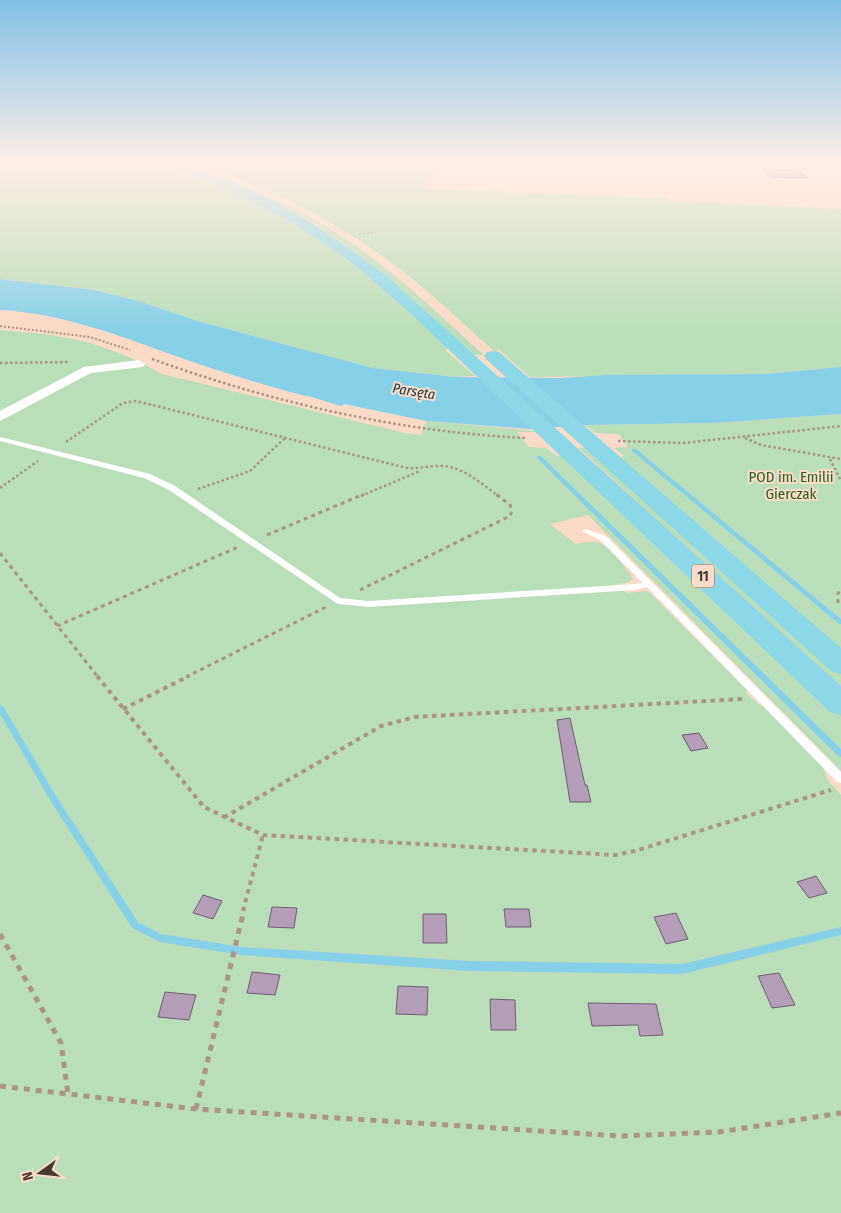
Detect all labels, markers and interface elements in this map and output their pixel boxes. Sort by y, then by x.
water label: Parsęta [391,380,436,403]
park label: POD im. Emilii Gierczak [748,468,834,503]
road number: 11 [692,564,714,588]
north arrow [15,1148,65,1198]
text: N [19,1170,37,1182]

